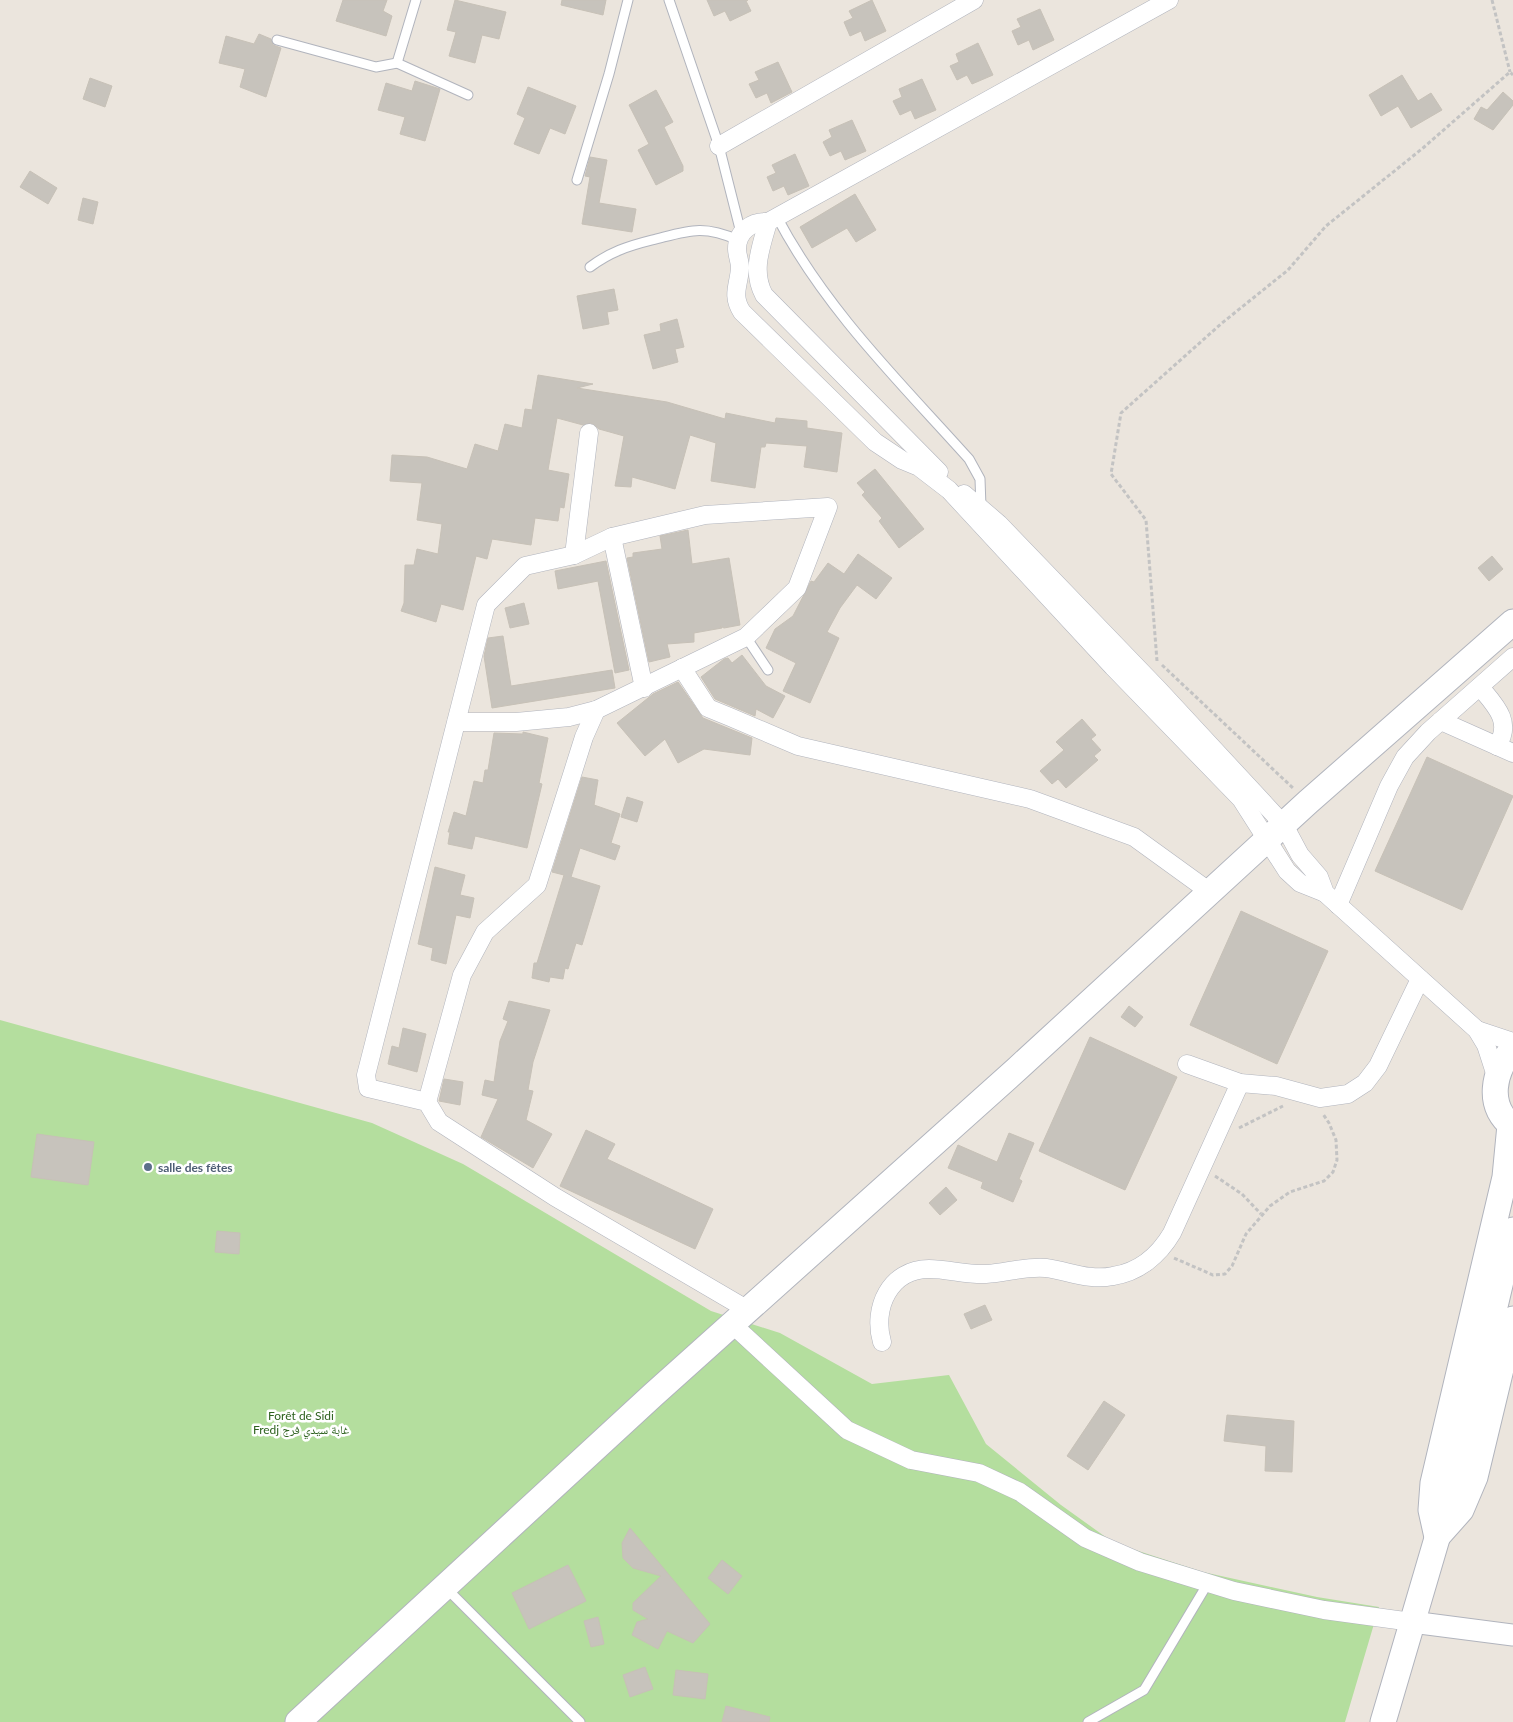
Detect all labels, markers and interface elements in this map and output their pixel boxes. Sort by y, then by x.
place label: salle des fêtes [158,1160,233,1175]
marker: salle des fêtes [142,1161,154,1173]
park label: Forêt de Sidi Fredj غابة سيدي فرج [253,1408,349,1440]

